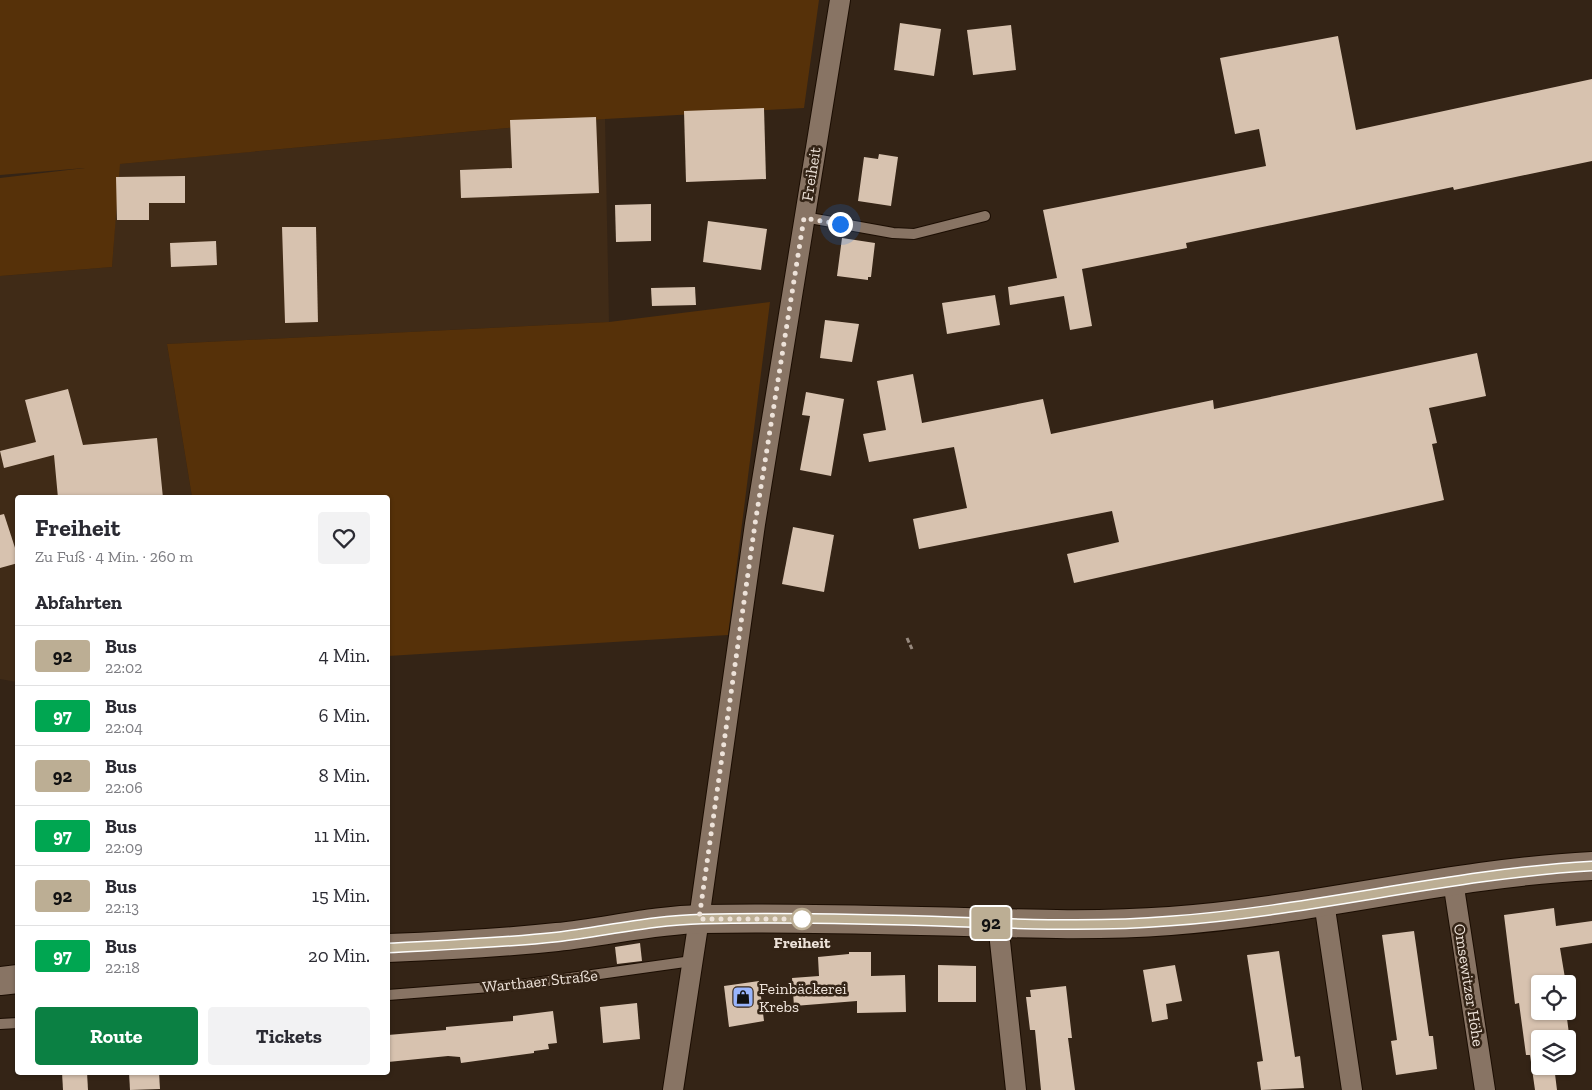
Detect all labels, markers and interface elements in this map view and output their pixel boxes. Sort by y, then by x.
street label: Freiheit [797,146,825,202]
your location [828,212,853,237]
button: heart [318,512,370,564]
text: Freiheit [35,513,120,542]
text: Zu Fuß · 4 Min. · 260 m [35,547,193,566]
text: Abfahrten [35,591,122,614]
text: Bus [105,635,137,658]
text: 4 Min. [318,644,370,667]
text: 92 [53,645,72,667]
text: 22:02 [105,658,143,677]
text: Bus [105,695,137,718]
text: 6 Min. [319,704,370,727]
text: 97 [53,705,72,727]
text: 22:04 [105,718,143,737]
text: Bus [105,755,137,778]
text: 8 Min. [318,764,370,787]
text: 92 [53,765,72,787]
text: 22:06 [105,778,143,797]
text: Bus [105,815,137,838]
text: 11 Min. [314,824,370,847]
text: 97 [53,825,72,847]
text: 22:09 [105,838,143,857]
text: Bus [105,875,137,898]
text: 15 Min. [312,884,370,907]
text: 92 [53,885,72,907]
text: 22:13 [105,898,139,917]
line badge: 92 [968,907,1014,939]
marker: Freiheit [791,908,813,930]
text: 92 [981,912,1001,934]
street label: Omsewitzer Höhe [1450,922,1488,1048]
place label: Freiheit [774,933,831,952]
text: Bus [105,935,137,958]
text: 20 Min. [308,944,370,967]
text: 97 [53,945,72,967]
text: 22:18 [105,958,140,977]
street label: Warthaer Straße [481,966,599,996]
map controls [1531,975,1576,1075]
button: locate [1531,975,1576,1020]
place label: Feinbäckerei Krebs [759,979,847,1016]
shop icon: Feinbäckerei Krebs [731,985,755,1009]
button: Route [35,1007,198,1065]
button: Tickets [208,1007,370,1065]
button: layers [1531,1030,1576,1075]

